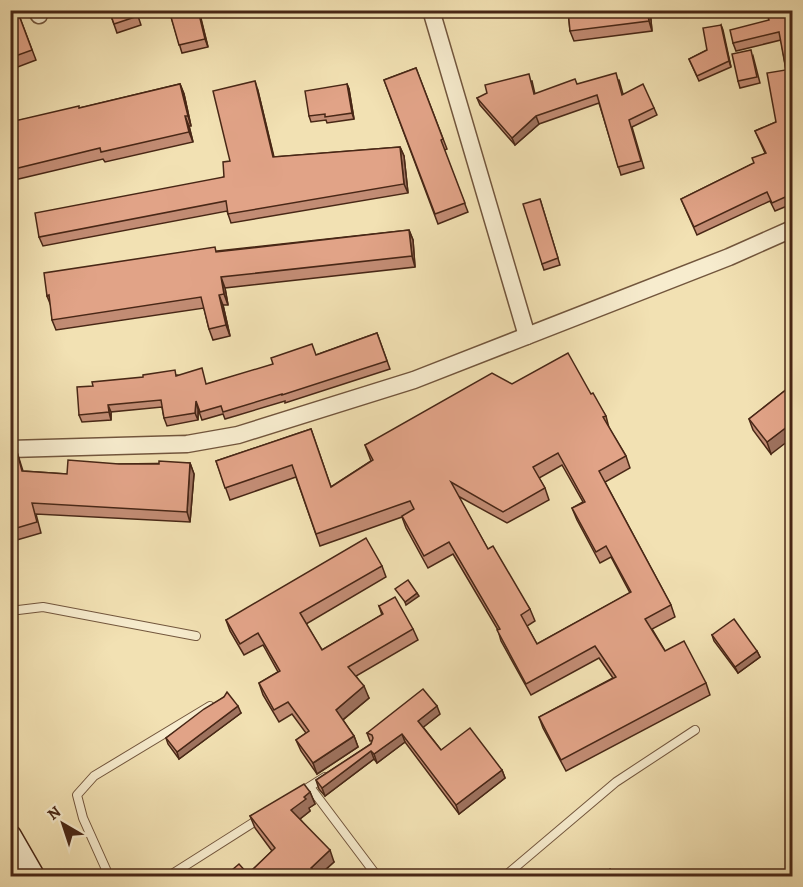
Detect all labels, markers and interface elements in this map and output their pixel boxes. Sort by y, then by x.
north arrow [33,794,93,854]
text: N [43,801,66,825]

